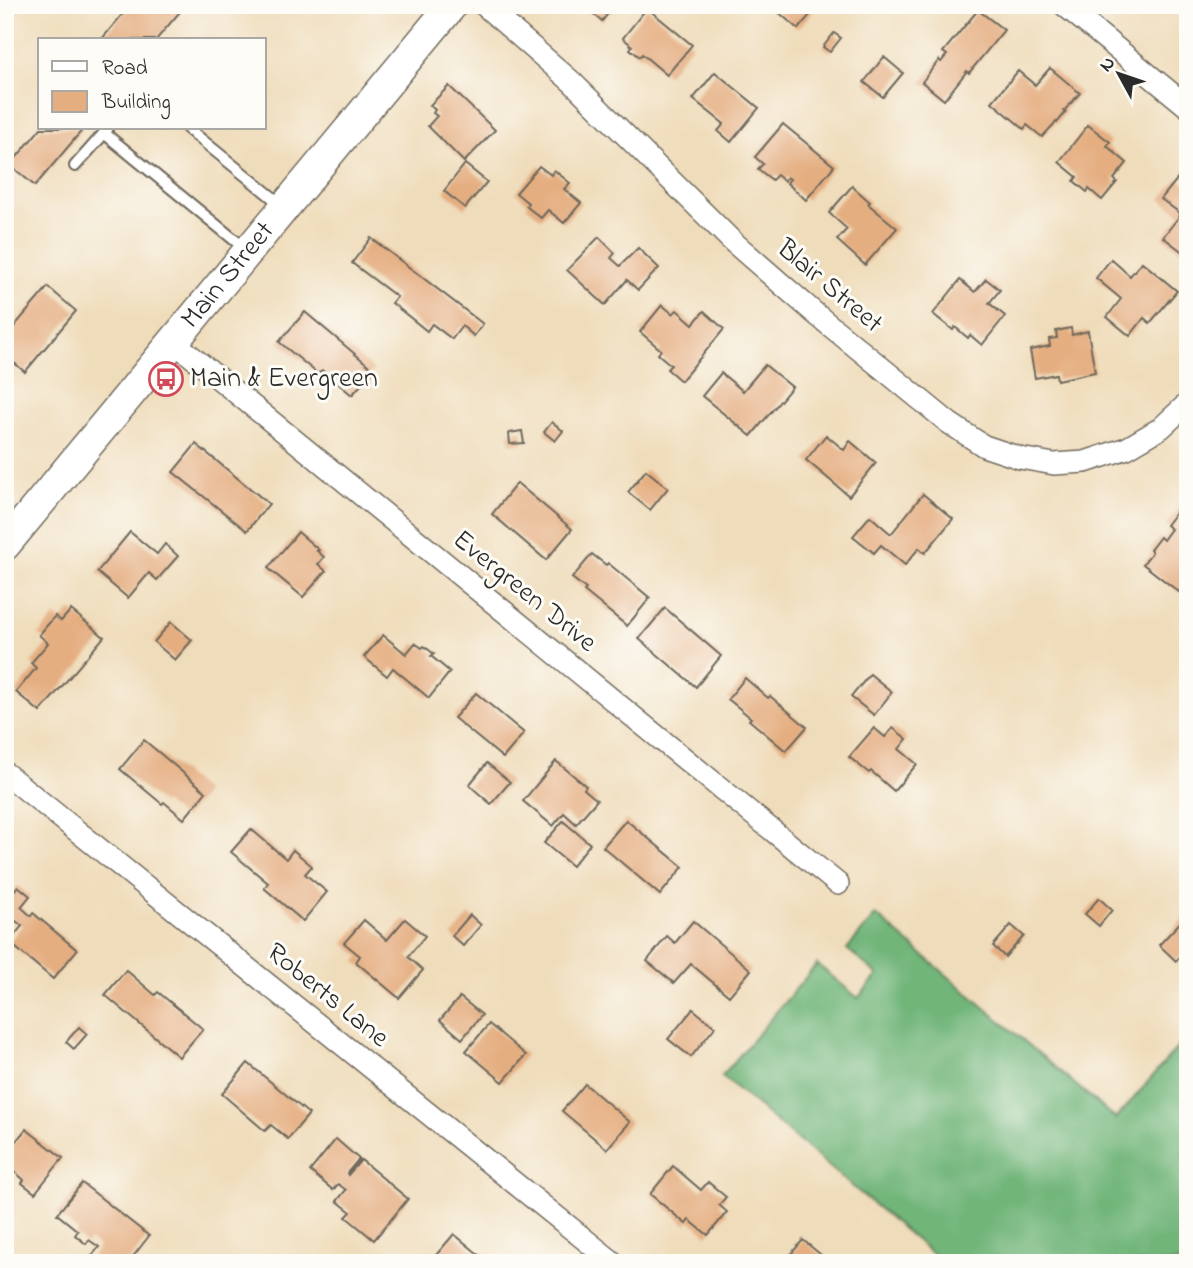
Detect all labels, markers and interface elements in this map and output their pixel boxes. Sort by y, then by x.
legend [38,38,266,130]
north arrow [1084,38,1154,108]
text: N [1093,51,1122,78]
text: Road [102,54,148,84]
text: Building [101,88,171,120]
street label: Main Street [171,213,285,338]
street label: Blair Street [766,229,891,344]
place label: Main & Evergreen [190,359,378,400]
bus stop icon: Main & Evergreen [147,360,185,398]
street label: Evergreen Drive [443,521,605,663]
street label: Roberts Lane [257,934,398,1059]

